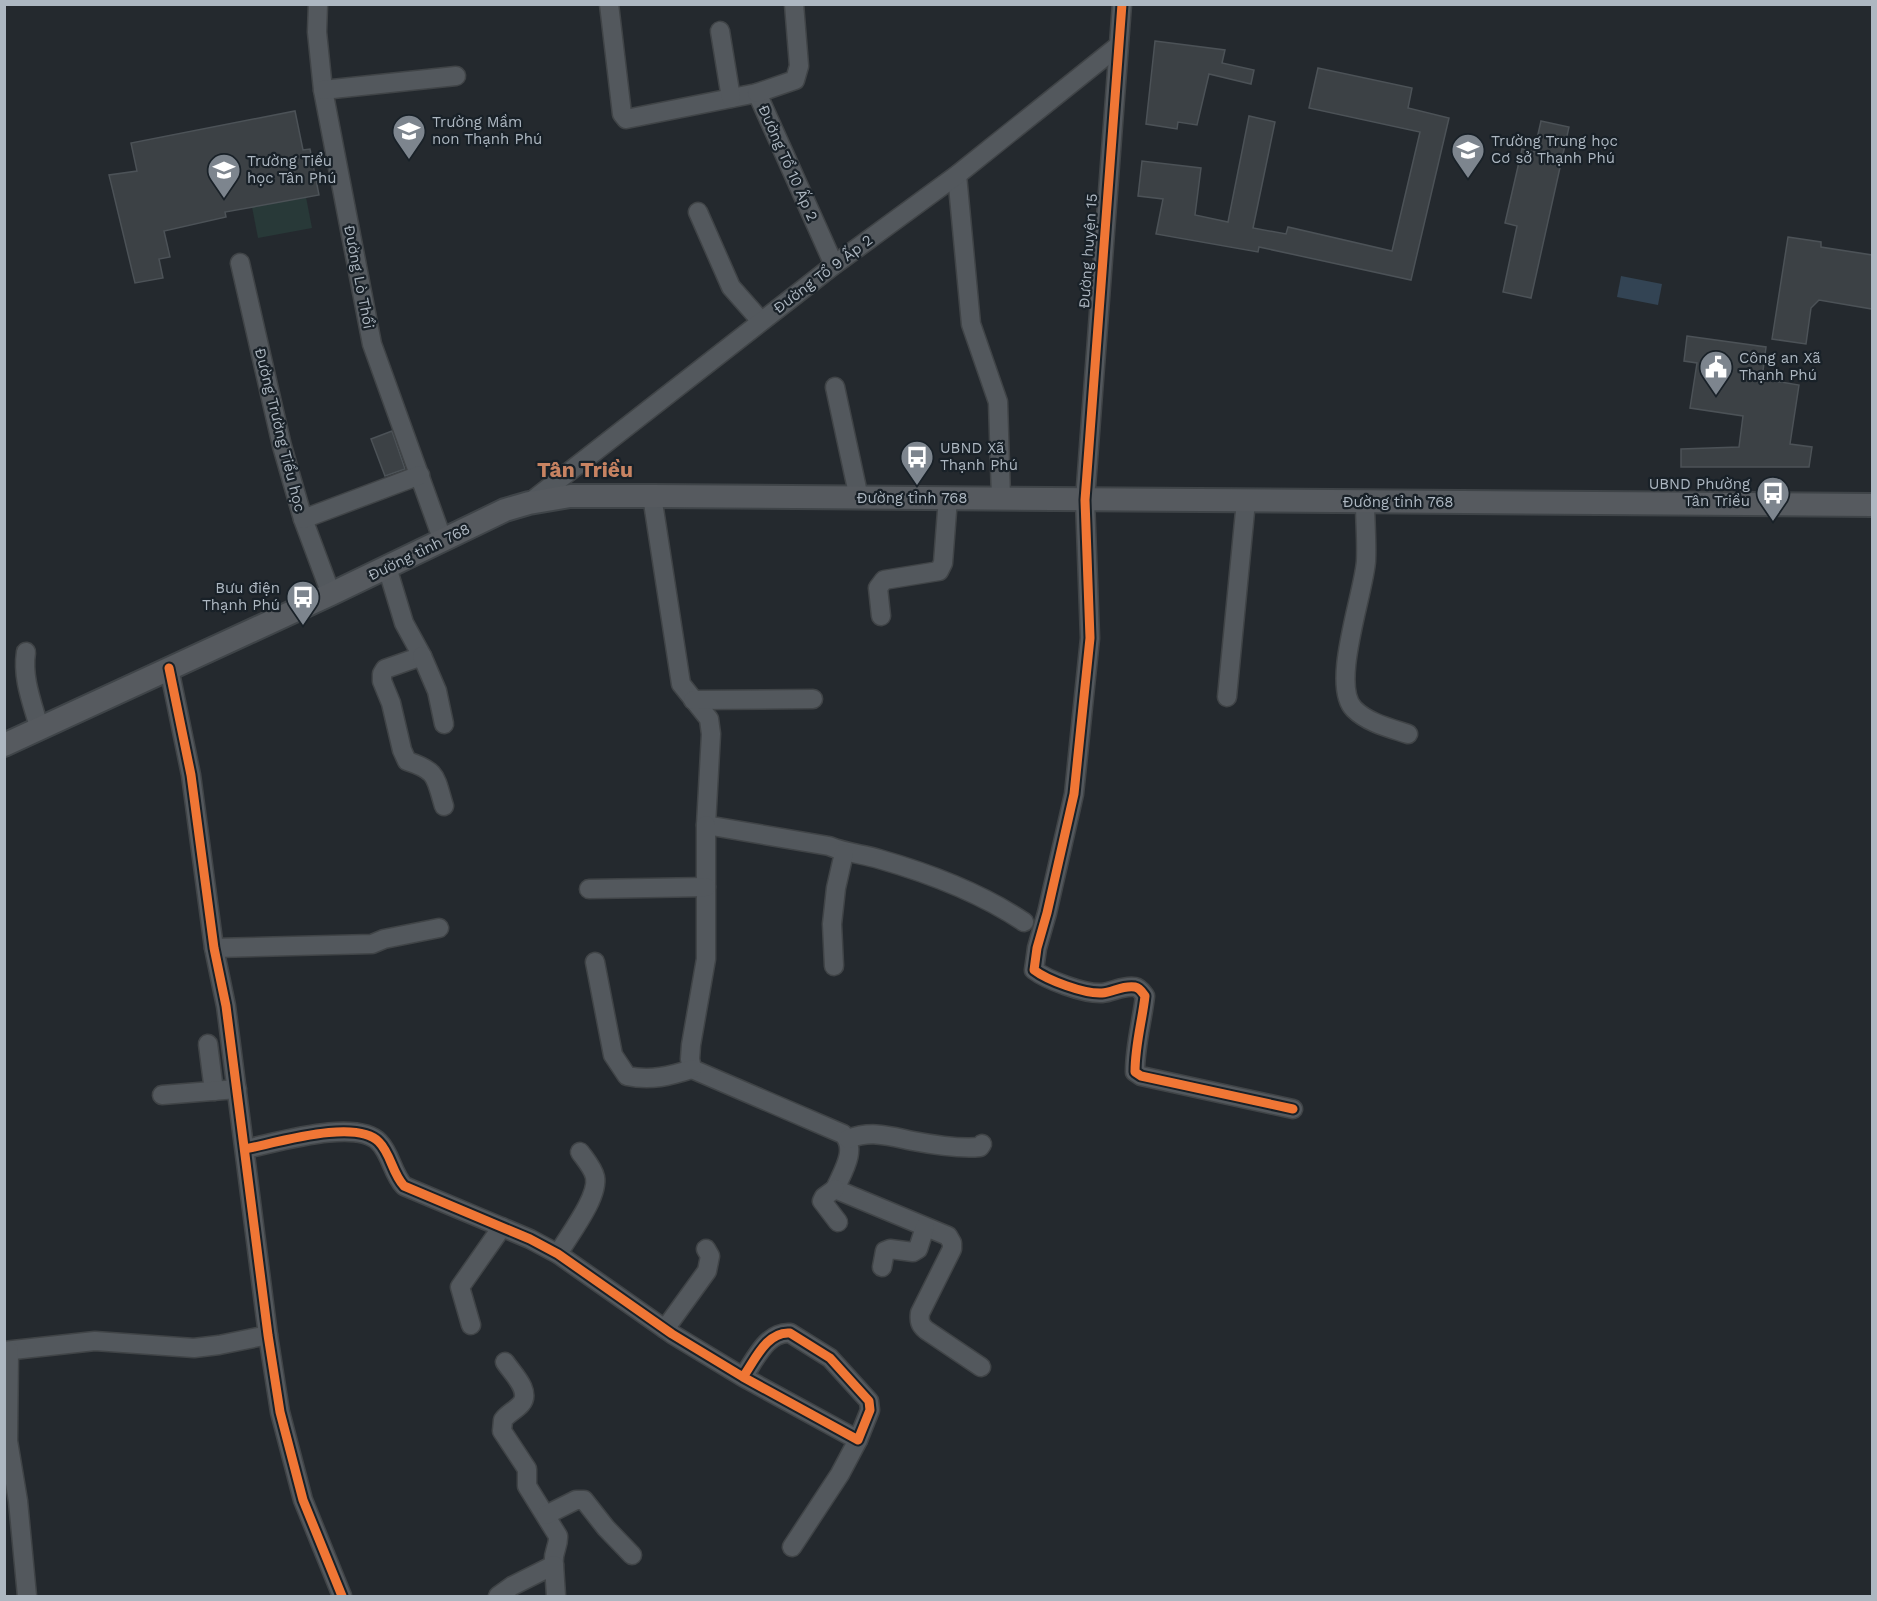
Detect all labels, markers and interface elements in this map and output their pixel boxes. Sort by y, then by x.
street label: Đường Tổ 10 Ấp 2 [754,101,824,224]
school or university icon: Trường Mầm non Thạnh Phú [391,113,427,160]
place label: Trường Mầm non Thạnh Phú [432,113,542,148]
school or university icon: Trường Trung học Cơ sở Thạnh Phú [1450,132,1486,179]
place label: Trường Trung học Cơ sở Thạnh Phú [1491,132,1618,167]
school or university icon: Trường Tiểu học Tân Phú [206,152,242,199]
place label: Trường Tiểu học Tân Phú [247,152,337,187]
street label: Đường huyện 15 [1075,193,1101,309]
street label: Đường Lò Thổi [340,224,378,330]
street label: Đường Tổ 9 Ấp 2 [769,229,876,317]
street label: Đường Trường Tiểu học [251,346,309,514]
public building icon: Công an Xã Thạnh Phú [1698,349,1734,396]
place label: Công an Xã Thạnh Phú [1739,349,1821,384]
bus stop icon: UBND Xã Thạnh Phú [899,439,935,486]
place label: UBND Xã Thạnh Phú [940,439,1018,474]
district label: Tân Triều [537,457,633,482]
place label: UBND Phường Tân Triều [1649,475,1750,510]
bus stop icon: UBND Phường Tân Triều [1755,475,1791,522]
street label: Đường tỉnh 768 [856,489,968,507]
street label: Đường tỉnh 768 [1342,493,1454,511]
street label: Đường tỉnh 768 [365,520,473,584]
place label: Bưu điện Thạnh Phú [202,579,280,614]
bus stop icon: Bưu điện Thạnh Phú [285,579,321,626]

